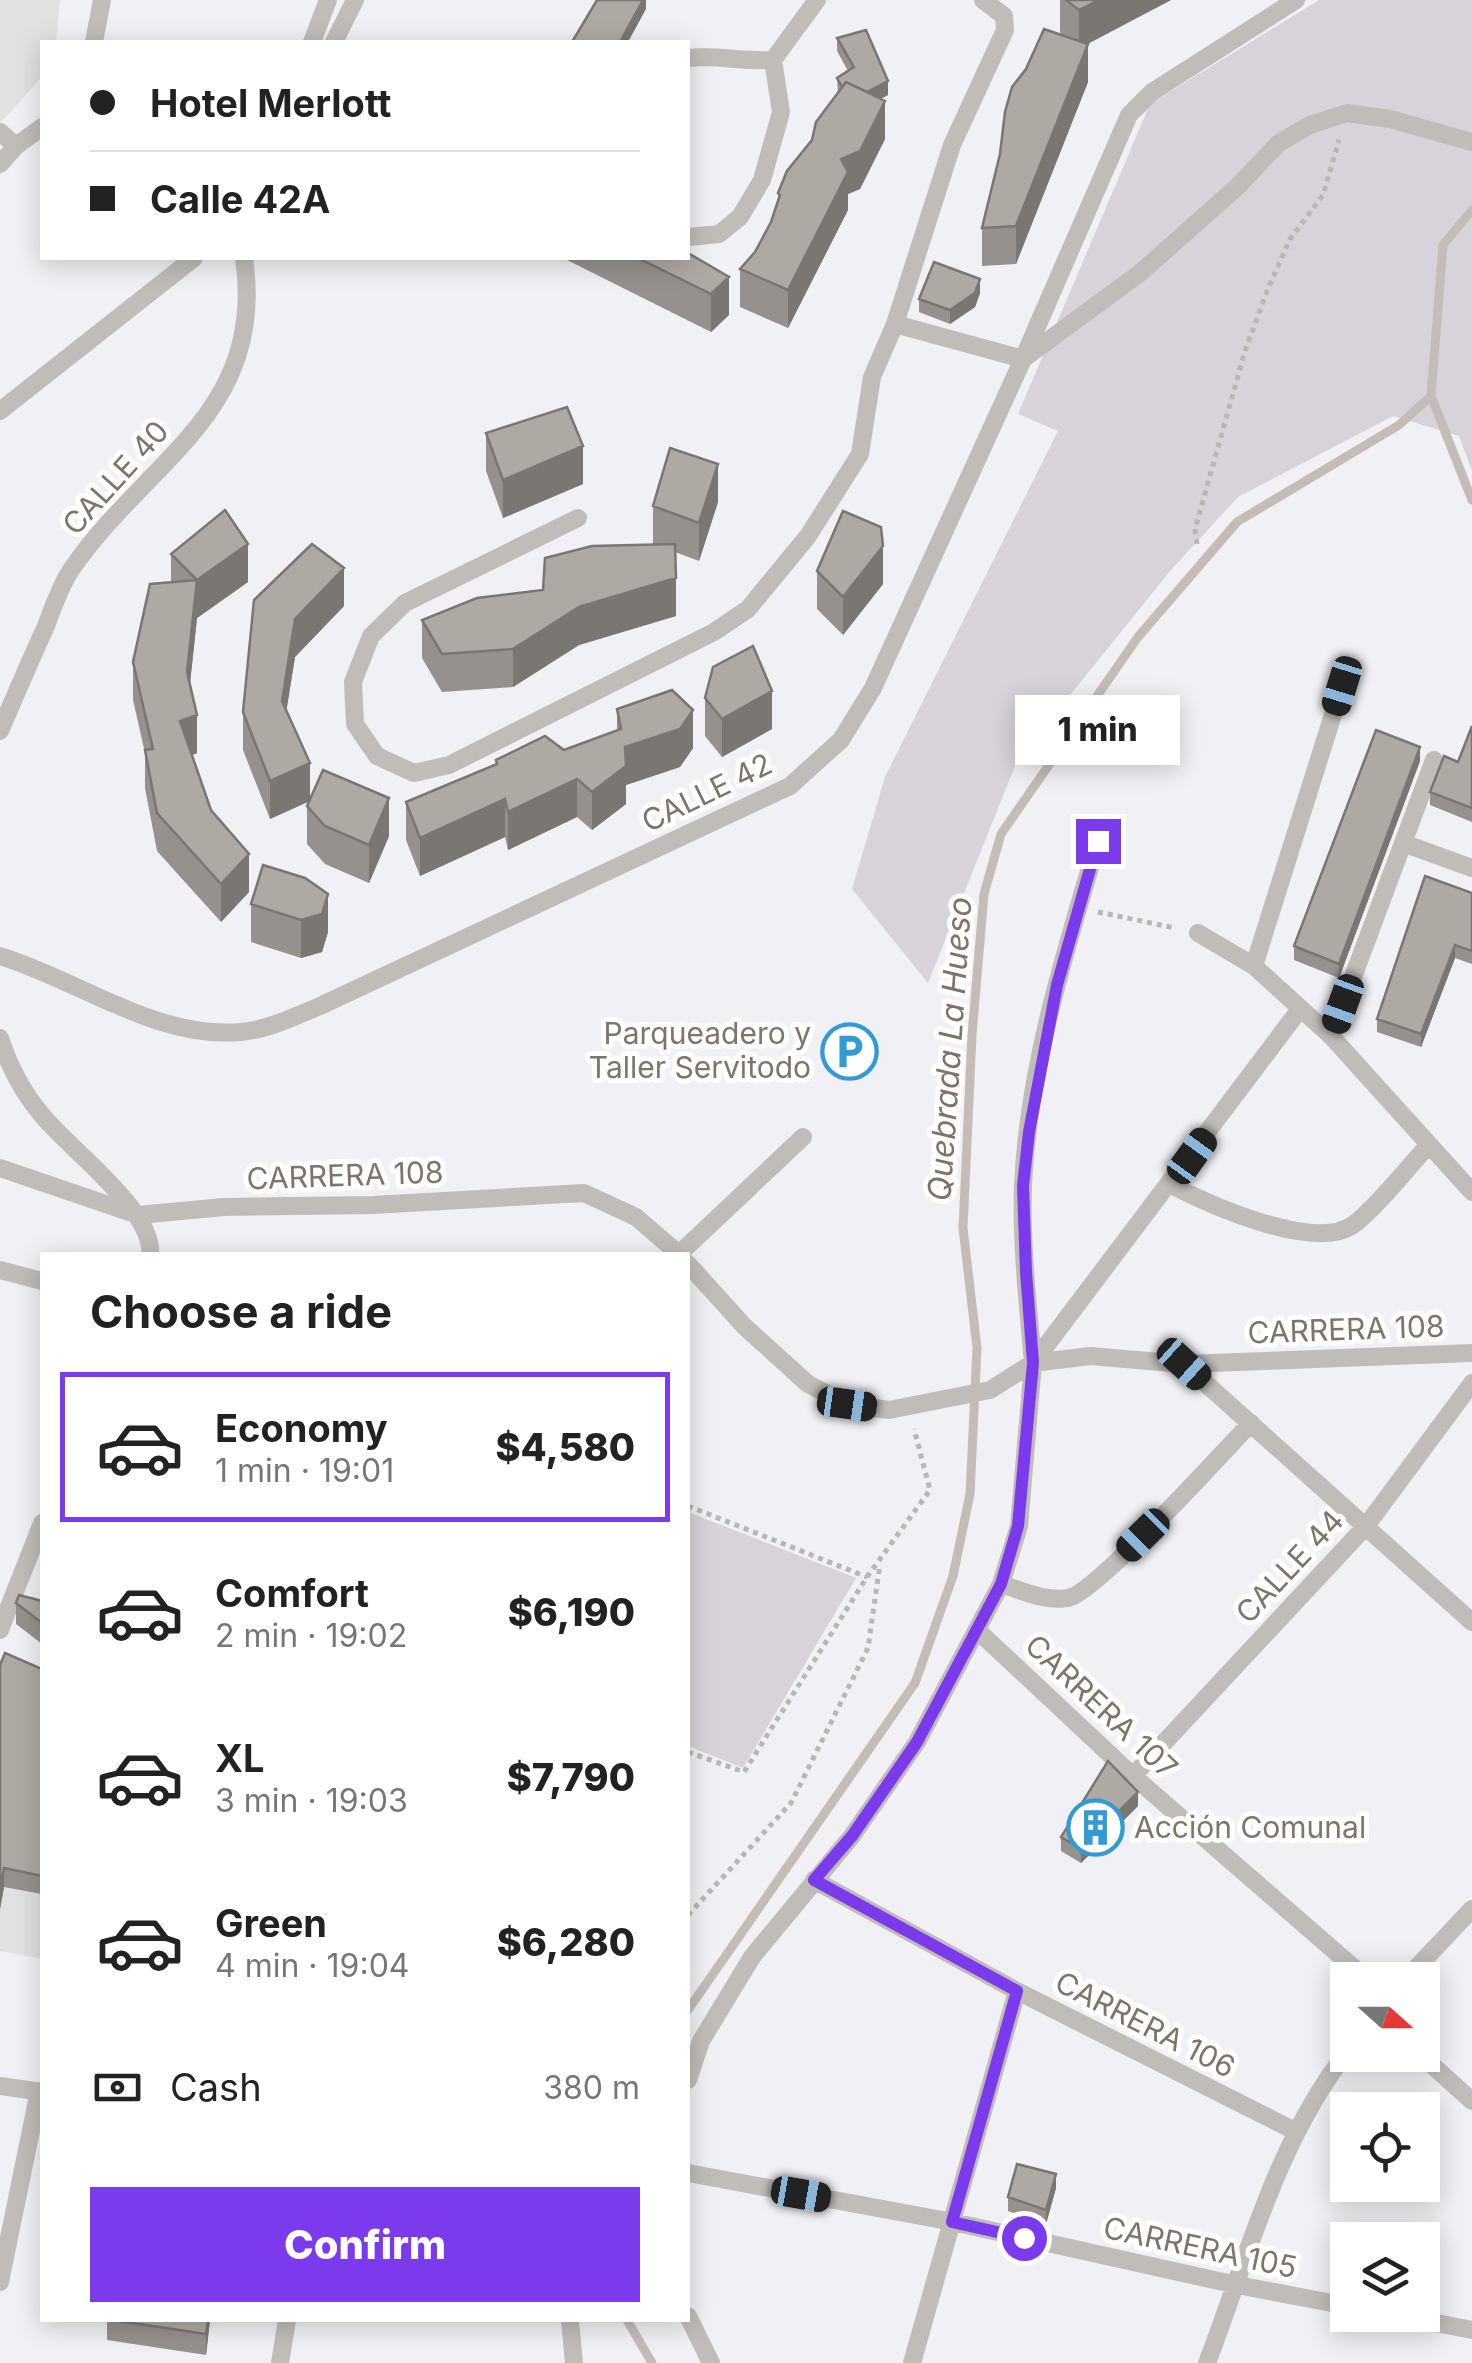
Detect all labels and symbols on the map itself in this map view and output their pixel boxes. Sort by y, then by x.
street label: CALLE 40 [55,413,176,542]
car [1319,653,1365,719]
callout: 1 min [1016,696,1180,766]
street label: CALLE 42 [636,745,777,839]
route end [1076,819,1121,864]
water label: Quebrada La Hueso [919,896,980,1202]
car [1319,971,1367,1037]
place label: Parqueadero y Taller Servitodo [589,1015,811,1085]
parking icon: Parqueadero y Taller Servitodo [820,1021,880,1081]
car [1162,1123,1222,1189]
street label: CARRERA 108 [246,1154,444,1196]
street label: CARRERA 108 [1247,1308,1445,1350]
car [1152,1333,1216,1395]
car [815,1385,879,1423]
street label: CALLE 44 [1228,1502,1351,1630]
car [1111,1503,1175,1567]
street label: CARRERA 107 [1018,1627,1185,1786]
building icon: Acción Comunal [1065,1798,1125,1858]
place label: Acción Comunal [1134,1809,1366,1845]
north arrow [1330,1962,1440,2072]
street label: CARRERA 106 [1050,1963,1241,2085]
car [769,2174,833,2214]
street label: CARRERA 105 [1100,2209,1300,2285]
route start [1002,2216,1047,2261]

